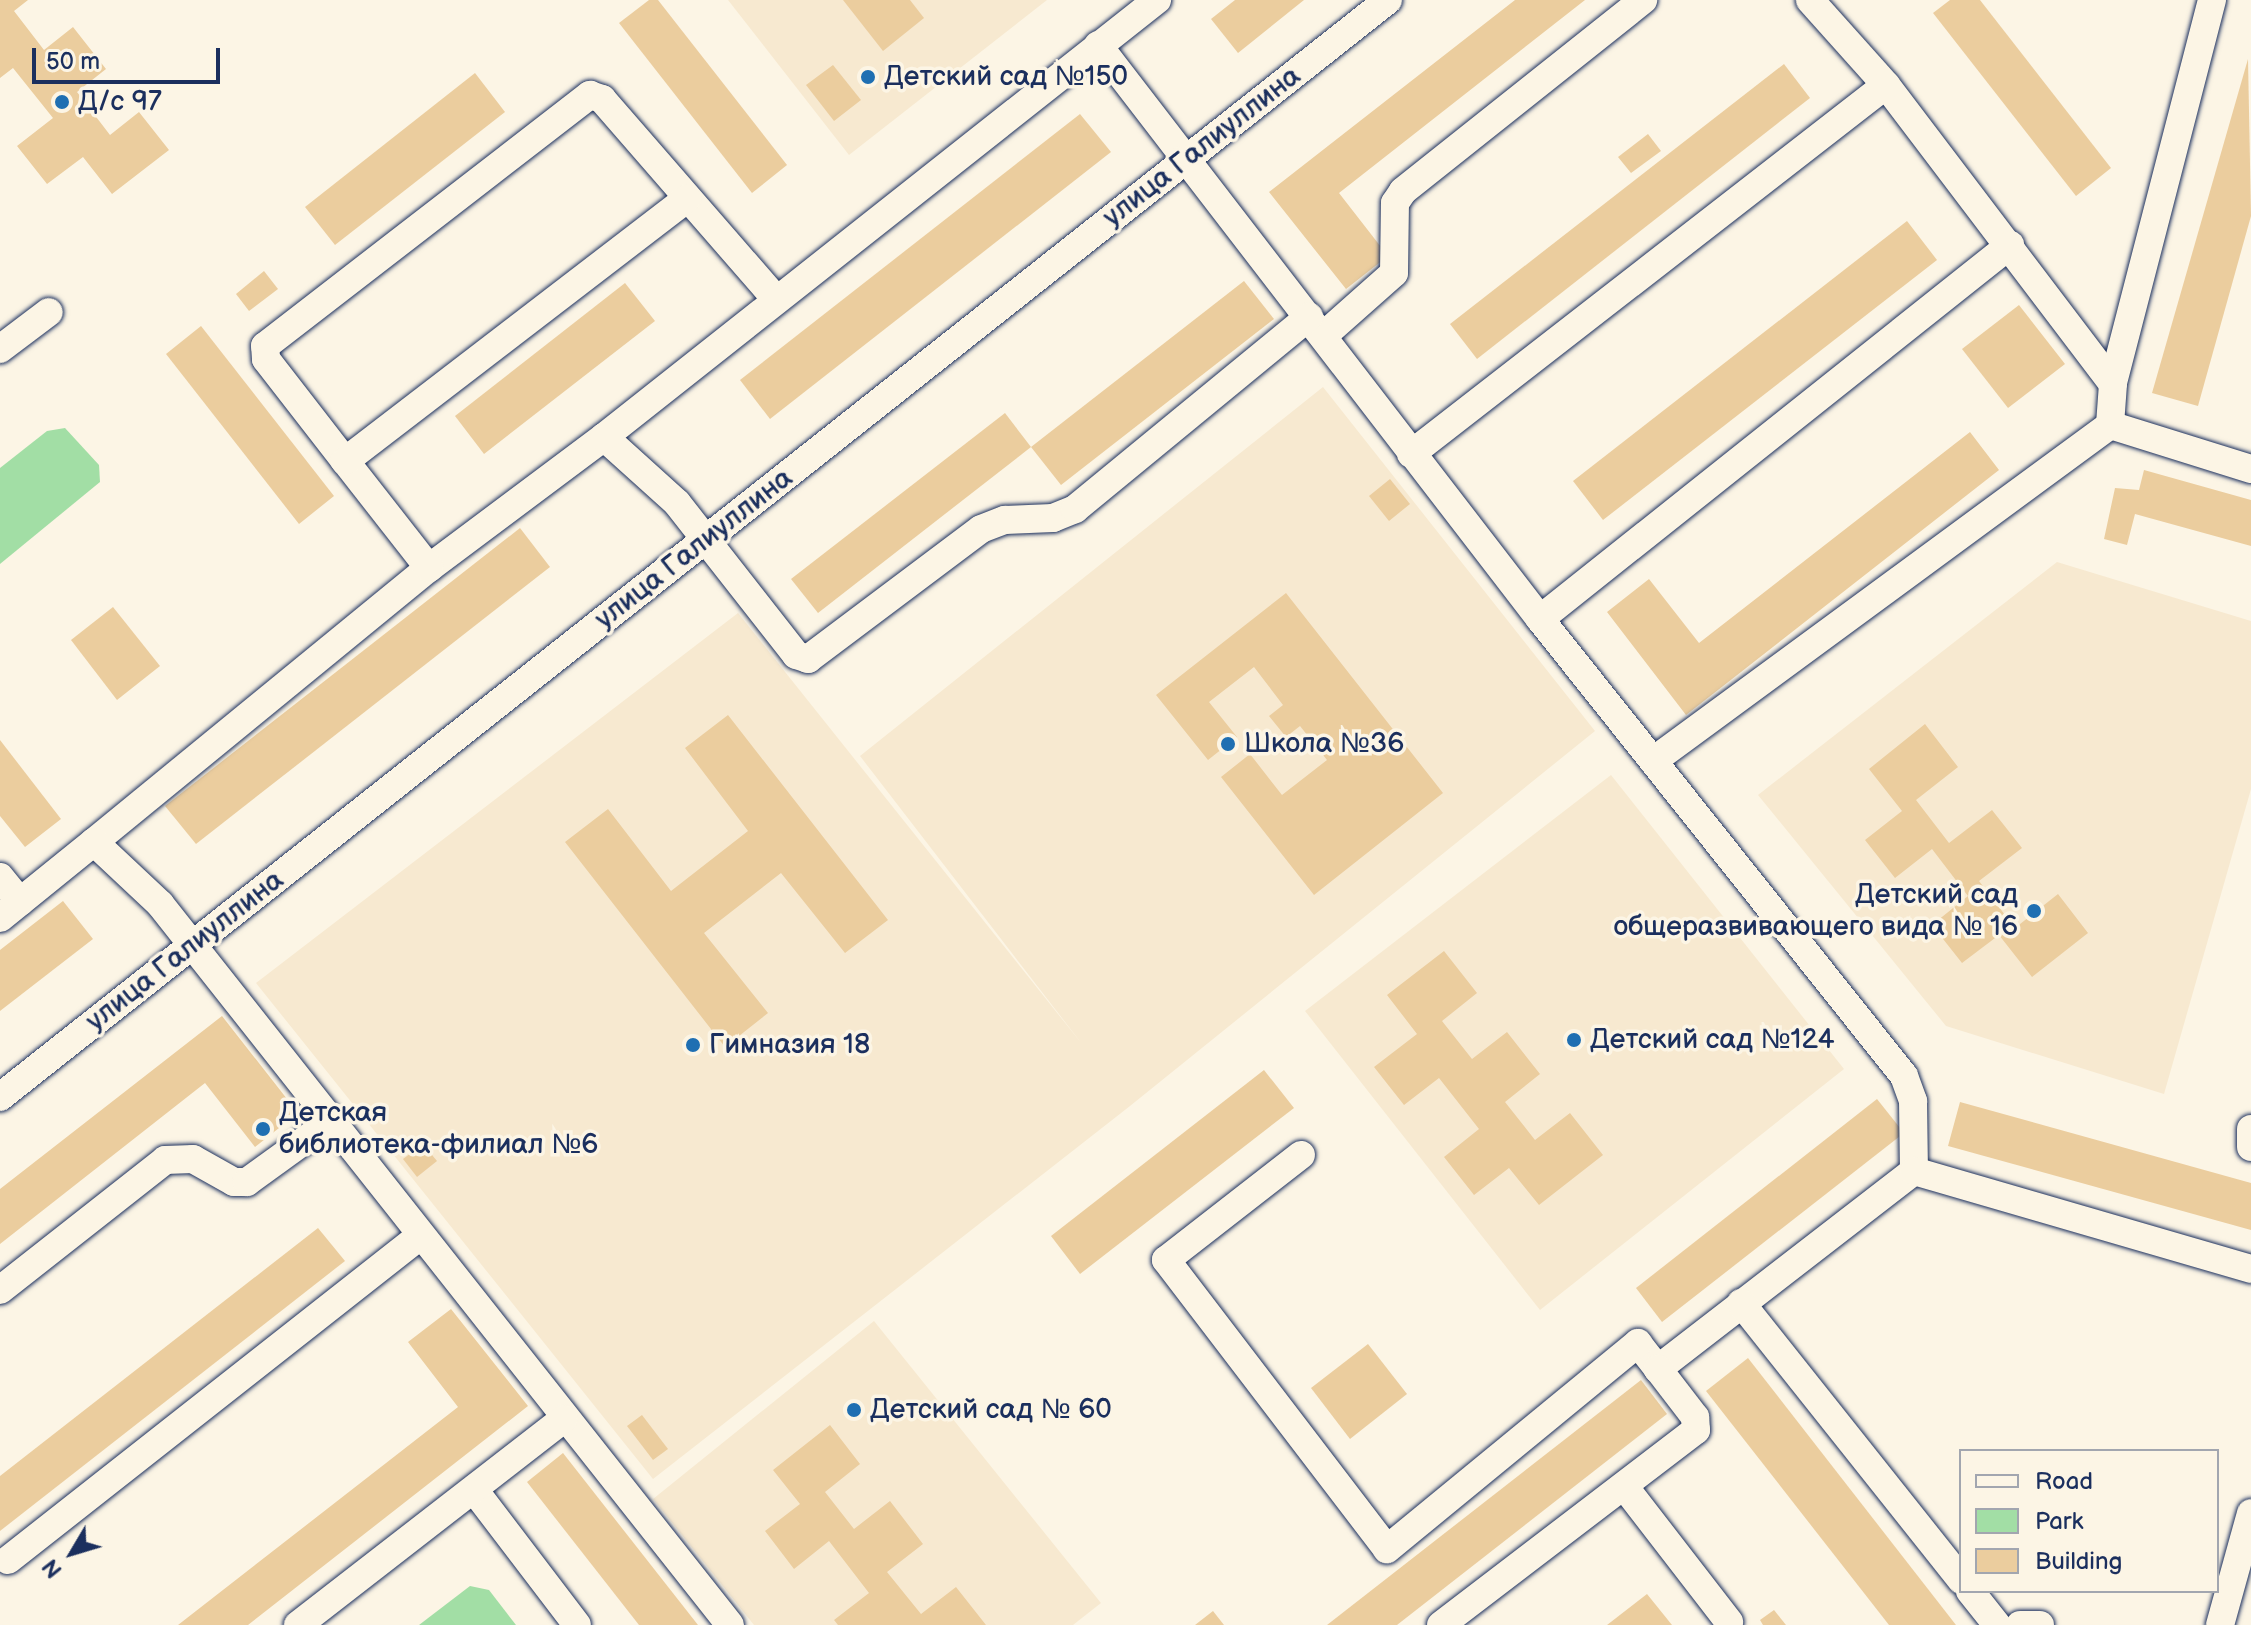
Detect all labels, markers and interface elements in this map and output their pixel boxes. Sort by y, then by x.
scale bar [36,32,224,82]
text: 50 m [46,47,100,76]
street label: улица Галиуллина [1097,59,1307,235]
place label: Детский сад №150 [884,60,1128,94]
marker: Детский сад №150 [859,68,877,86]
place label: Д/с 97 [78,85,162,119]
marker: Д/с 97 [53,93,71,111]
street label: улица Галиуллина [589,461,799,637]
place label: Школа №36 [1244,727,1404,761]
marker: Школа №36 [1219,735,1237,753]
street label: улица Галиуллина [80,863,290,1039]
place label: Детский сад общеразвивающего вида № 16 [1613,878,2018,944]
marker: Детский сад общеразвивающего вида № 16 [2025,902,2043,920]
place label: Детский сад №124 [1590,1023,1835,1057]
place label: Гимназия 18 [709,1028,870,1062]
marker: Детский сад №124 [1565,1031,1583,1049]
marker: Гимназия 18 [684,1036,702,1054]
place label: Детская библиотека-филиал №6 [279,1096,598,1162]
marker: Детская библиотека-филиал №6 [254,1120,272,1138]
place label: Детский сад № 60 [870,1393,1112,1427]
marker: Детский сад № 60 [845,1401,863,1419]
legend [1959,1449,2219,1593]
text: Road [2035,1467,2093,1496]
text: Park [2035,1507,2083,1536]
north arrow [32,1513,112,1593]
text: Building [2035,1547,2122,1576]
text: N [37,1553,68,1583]

